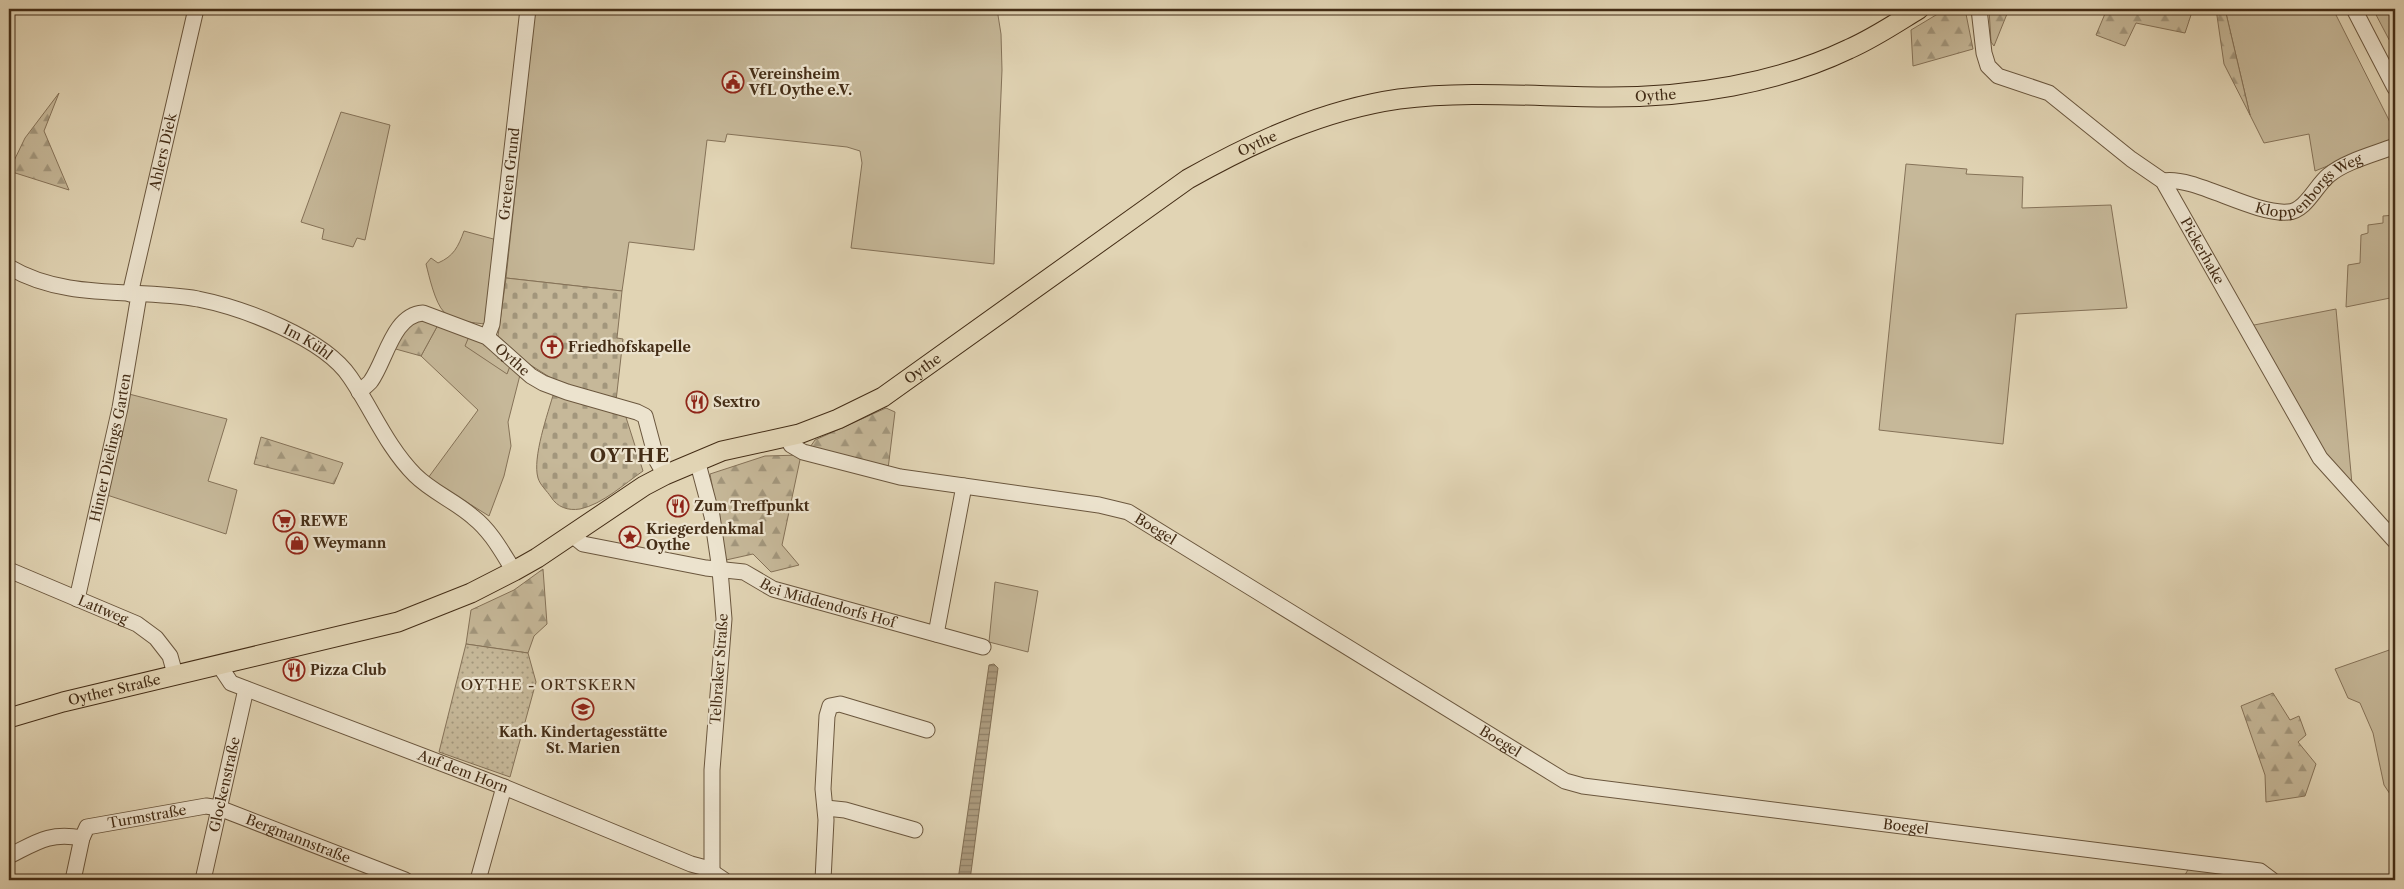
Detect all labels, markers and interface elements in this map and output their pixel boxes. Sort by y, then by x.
place label: Vereinsheim VfL Oythe e.V. [748,65,852,99]
public building icon: Vereinsheim VfL Oythe e.V. [721,70,745,94]
street label: Oythe [1635,85,1677,106]
street label: Ahlers Diek [145,111,181,193]
street label: Greten Grund [495,126,523,221]
street label: Oythe [1235,127,1280,160]
street label: Kloppenborgs Weg [2253,149,2365,221]
street label: Pickerhake [2177,214,2229,287]
street label: Im Kühl [280,320,336,364]
church icon: Friedhofskapelle [540,335,564,359]
place label: Friedhofskapelle [568,338,691,356]
street label: Oythe [491,339,534,380]
street label: Oythe [901,349,945,388]
street label: Hinter Dielings Garten [86,372,135,524]
restaurant icon: Sextro [685,390,709,414]
place label: Sextro [713,393,760,411]
district label: OYTHE [590,444,670,467]
restaurant icon: Zum Treffpunkt [666,494,690,518]
place label: Zum Treffpunkt [694,497,810,515]
supermarket icon: REWE [272,509,296,533]
street label: Boegel [1131,509,1180,548]
place label: REWE [300,512,348,530]
place label: Kriegerdenkmal Oythe [646,520,764,554]
place icon: Kriegerdenkmal Oythe [618,525,642,549]
shop icon: Weymann [285,531,309,555]
place label: Weymann [312,534,387,552]
street label: Bei Middendorfs Hof [757,574,900,632]
street label: Lattweg [75,591,131,628]
street label: Telbraker Straße [706,613,732,725]
restaurant icon: Pizza Club [282,658,306,682]
place label: Pizza Club [310,661,386,679]
street label: Oyther Straße [66,670,162,709]
district label: OYTHE - ORTSKERN [461,675,637,694]
school or university icon: Kath. Kindertagesstätte St. Marien [571,697,595,721]
street label: Boegel [1476,722,1524,761]
place label: Kath. Kindertagesstätte St. Marien [499,723,667,757]
street label: Glockenstraße [205,735,244,834]
street label: Auf dem Horn [414,746,511,797]
street label: Turmstraße [106,801,188,832]
street label: Bergmannstraße [243,810,353,867]
street label: Boegel [1882,815,1930,838]

